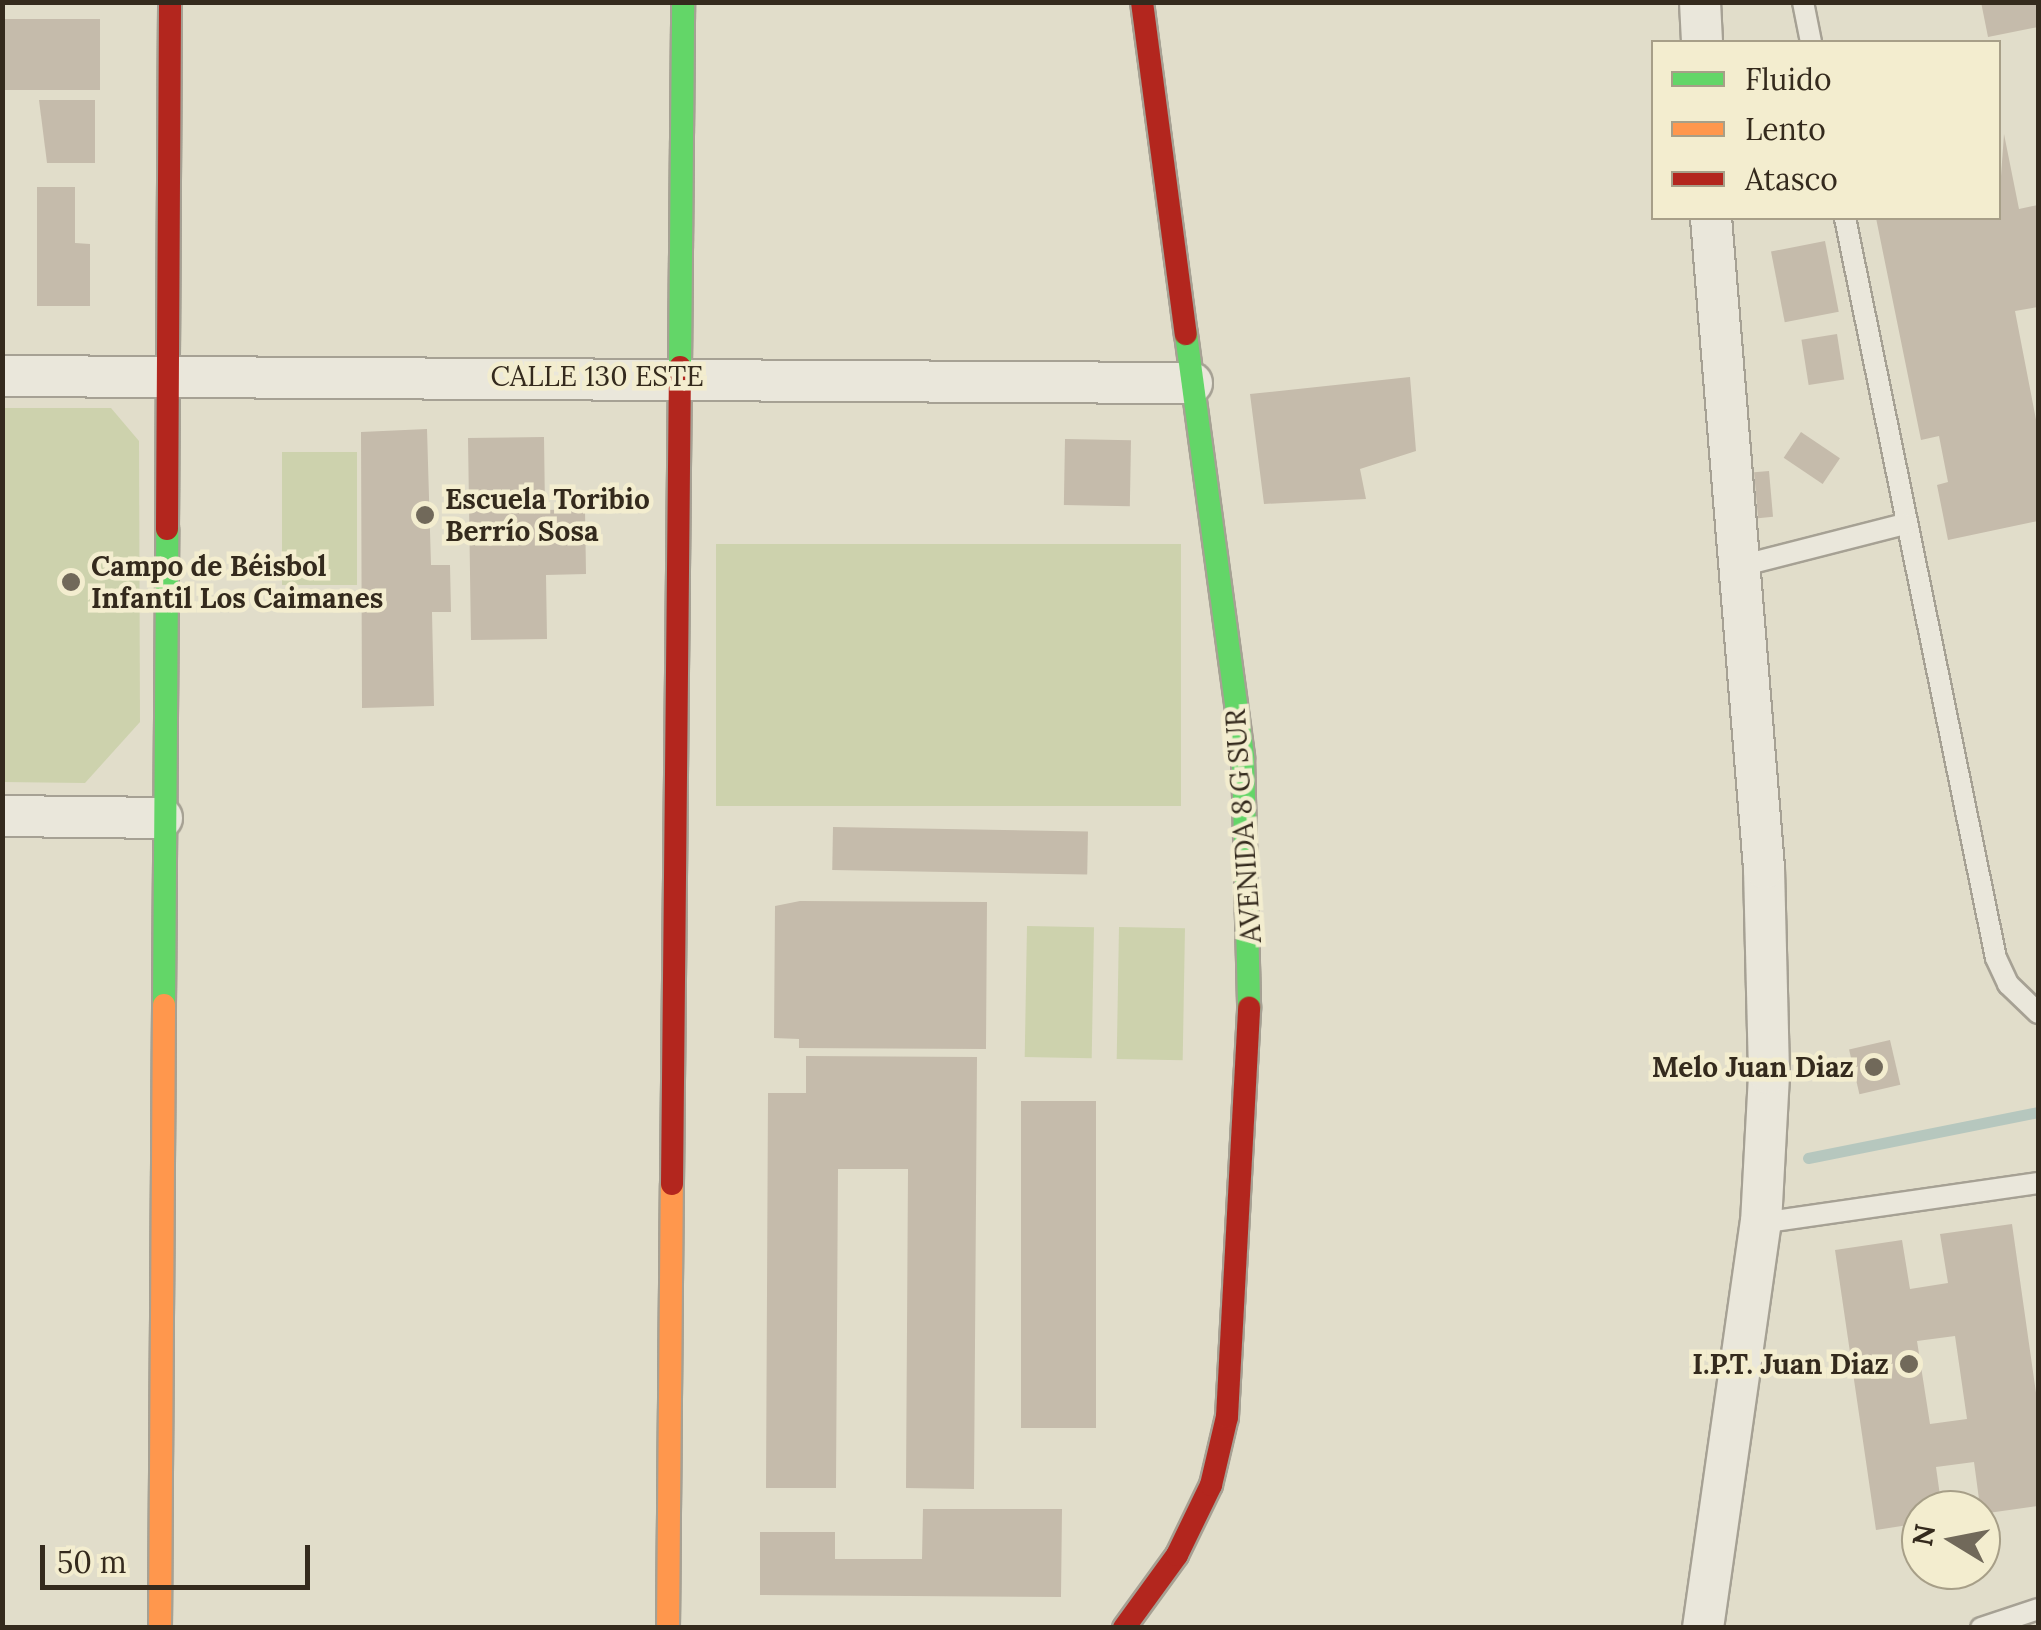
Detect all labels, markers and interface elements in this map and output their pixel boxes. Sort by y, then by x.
legend [1651,40,2001,220]
text: Fluido [1745,60,1831,98]
text: Lento [1745,110,1826,148]
text: Atasco [1745,160,1838,198]
street label: CALLE 130 ESTE [490,359,704,393]
place label: Escuela Toribio Berrío Sosa [445,482,650,548]
marker: Escuela Toribio Berrío Sosa [414,504,436,526]
place label: Campo de Béisbol Infantil Los Caimanes [91,549,383,615]
marker: Campo de Béisbol Infantil Los Caimanes [60,571,82,593]
street label: AVENIDA 8 G SUR [1218,708,1268,944]
place label: Melo Juan Diaz [1652,1050,1854,1084]
marker: Melo Juan Diaz [1863,1056,1885,1078]
place label: I.P.T. Juan Diaz [1692,1347,1889,1381]
marker: I.P.T. Juan Diaz [1898,1353,1920,1375]
north arrow [1901,1490,2001,1590]
text: N [1904,1521,1943,1549]
scale bar [45,1525,315,1587]
text: 50 m [57,1543,127,1581]

